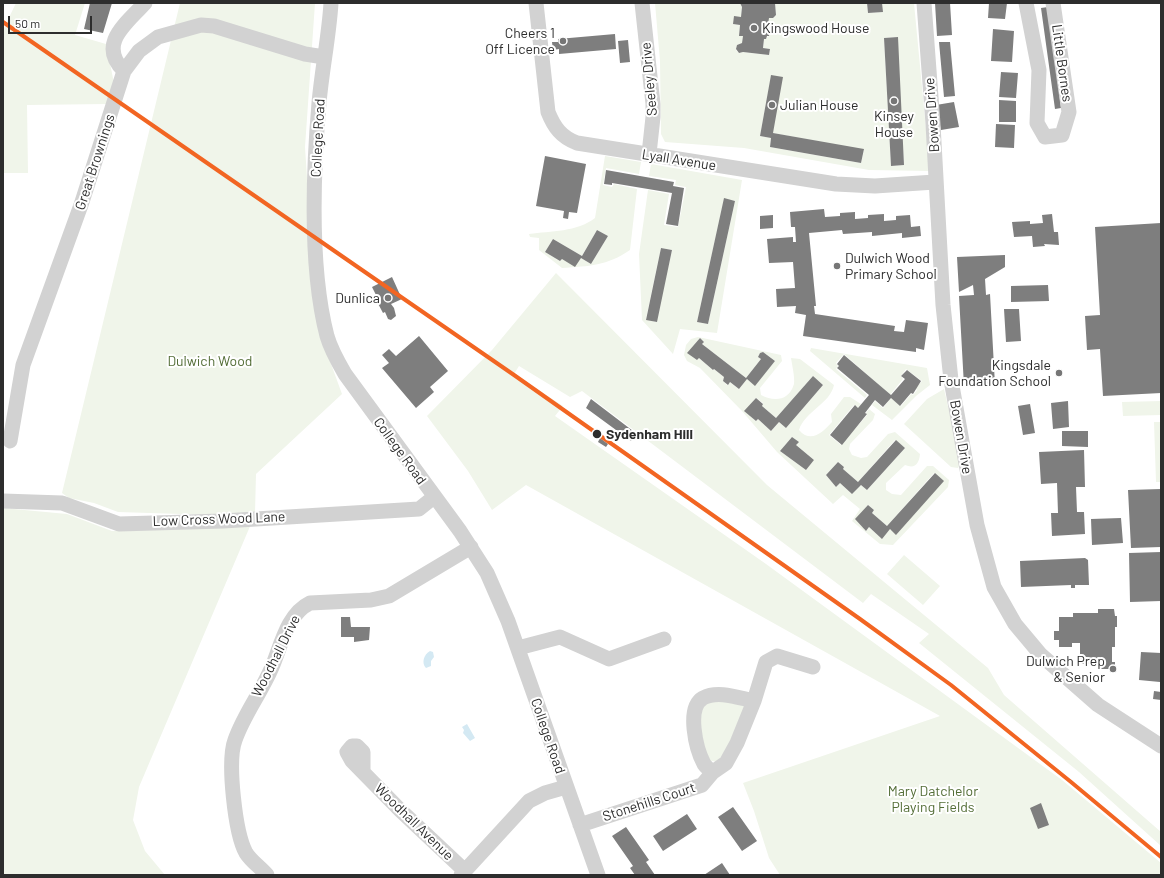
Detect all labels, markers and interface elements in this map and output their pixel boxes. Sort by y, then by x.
scale bar [10,8,94,34]
text: 50 m [15,16,40,30]
place label: Kingswood House [762,20,869,36]
marker: Kingswood House [749,23,759,33]
street label: Little Bornes [1048,23,1076,103]
place label: Cheers 1 Off Licence [485,25,555,58]
marker: Cheers 1 Off Licence [558,36,568,46]
street label: Seeley Drive [637,41,661,117]
street label: Bowen Drive [921,77,943,153]
marker: Kinsey House [889,96,899,106]
place label: Julian House [780,97,858,113]
street label: College Road [308,98,328,178]
marker: Julian House [767,100,777,110]
place label: Kinsey House [874,108,914,140]
street label: Great Brownings [72,112,118,212]
street label: Lyall Avenue [641,146,717,174]
place label: Dulwich Wood Primary School [845,250,937,282]
marker: Dulwich Wood Primary School [832,261,842,271]
place label: Dunlica [335,290,380,306]
marker: Dunlica [383,293,393,303]
park label: Dulwich Wood [168,353,252,369]
place label: Kingsdale Foundation School [938,357,1051,390]
marker: Kingsdale Foundation School [1054,368,1064,378]
street label: Bowen Drive [946,399,976,475]
street label: College Road [370,414,430,488]
place label: Sydenham Hill [606,426,693,442]
marker: Sydenham Hill [591,428,603,440]
street label: Low Cross Wood Lane [152,508,286,530]
street label: Woodhall Drive [248,612,304,700]
place label: Dulwich Prep & Senior [1026,653,1105,686]
marker: Dulwich Prep & Senior [1108,664,1118,674]
street label: College Road [527,696,569,776]
street label: Stonehills Court [600,779,698,825]
street label: Woodhall Avenue [371,780,457,864]
park label: Mary Datchelor Playing Fields [888,783,978,816]

